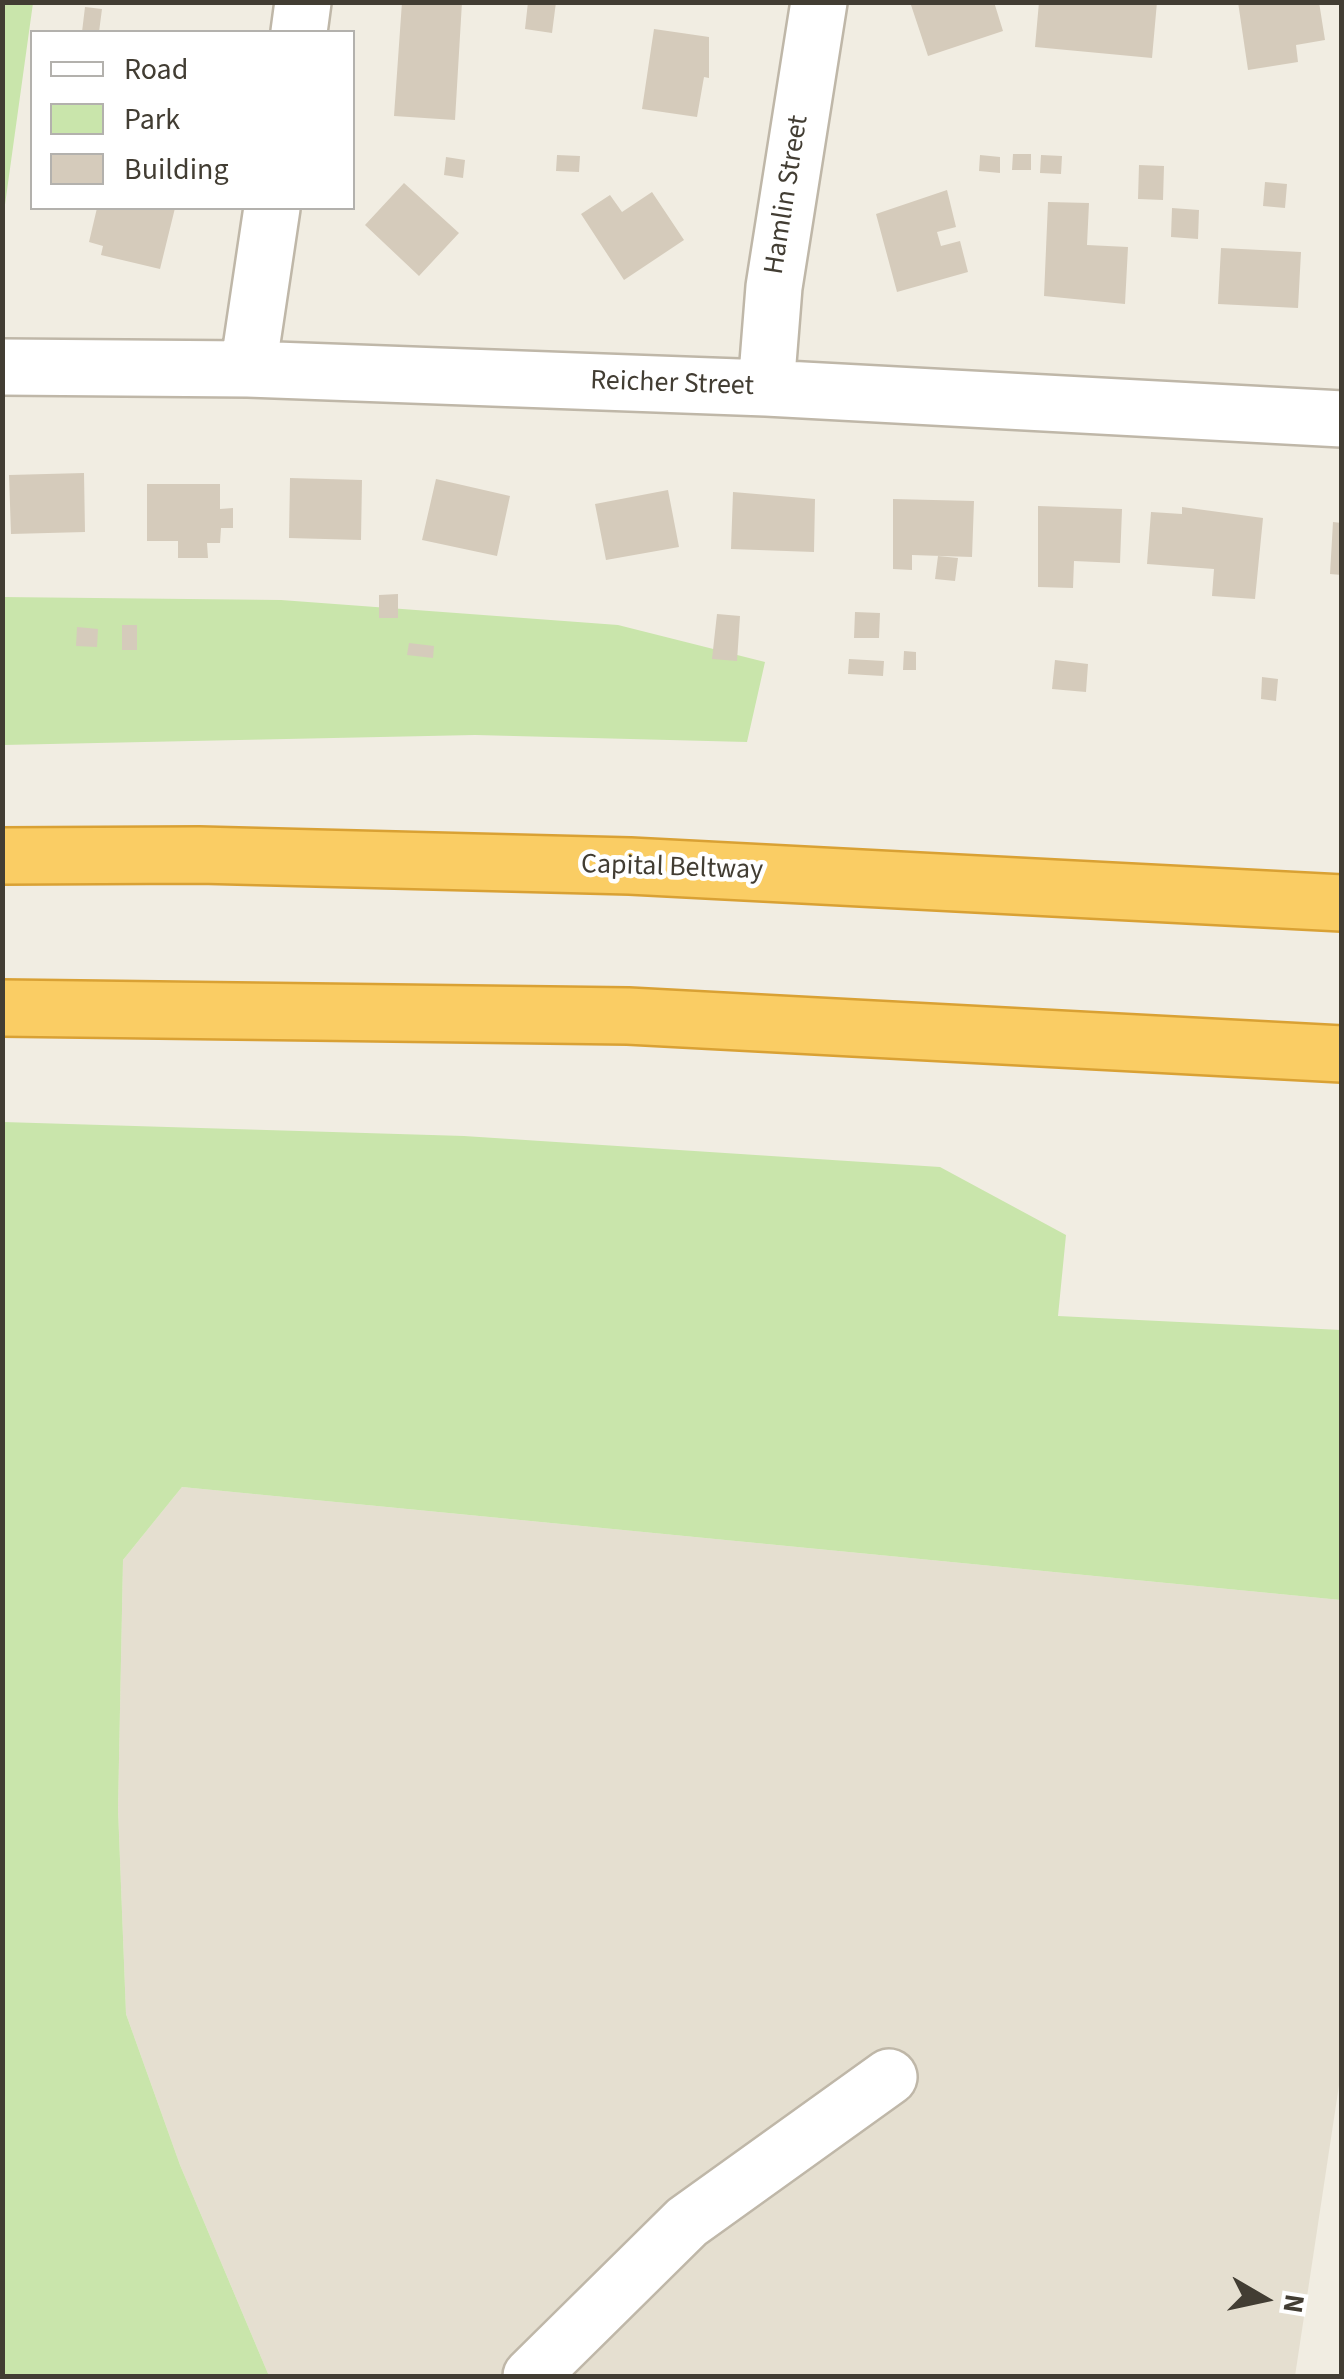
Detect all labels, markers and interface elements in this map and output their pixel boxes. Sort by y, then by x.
legend [30,30,355,210]
text: Road [124,48,188,91]
text: Park [124,98,180,141]
street label: Hamlin Street [759,113,817,277]
text: Building [124,148,229,191]
street label: Reicher Street [590,365,754,405]
street label: Capital Beltway [580,849,764,889]
north arrow [1214,2249,1314,2349]
text: N [1272,2291,1315,2316]

